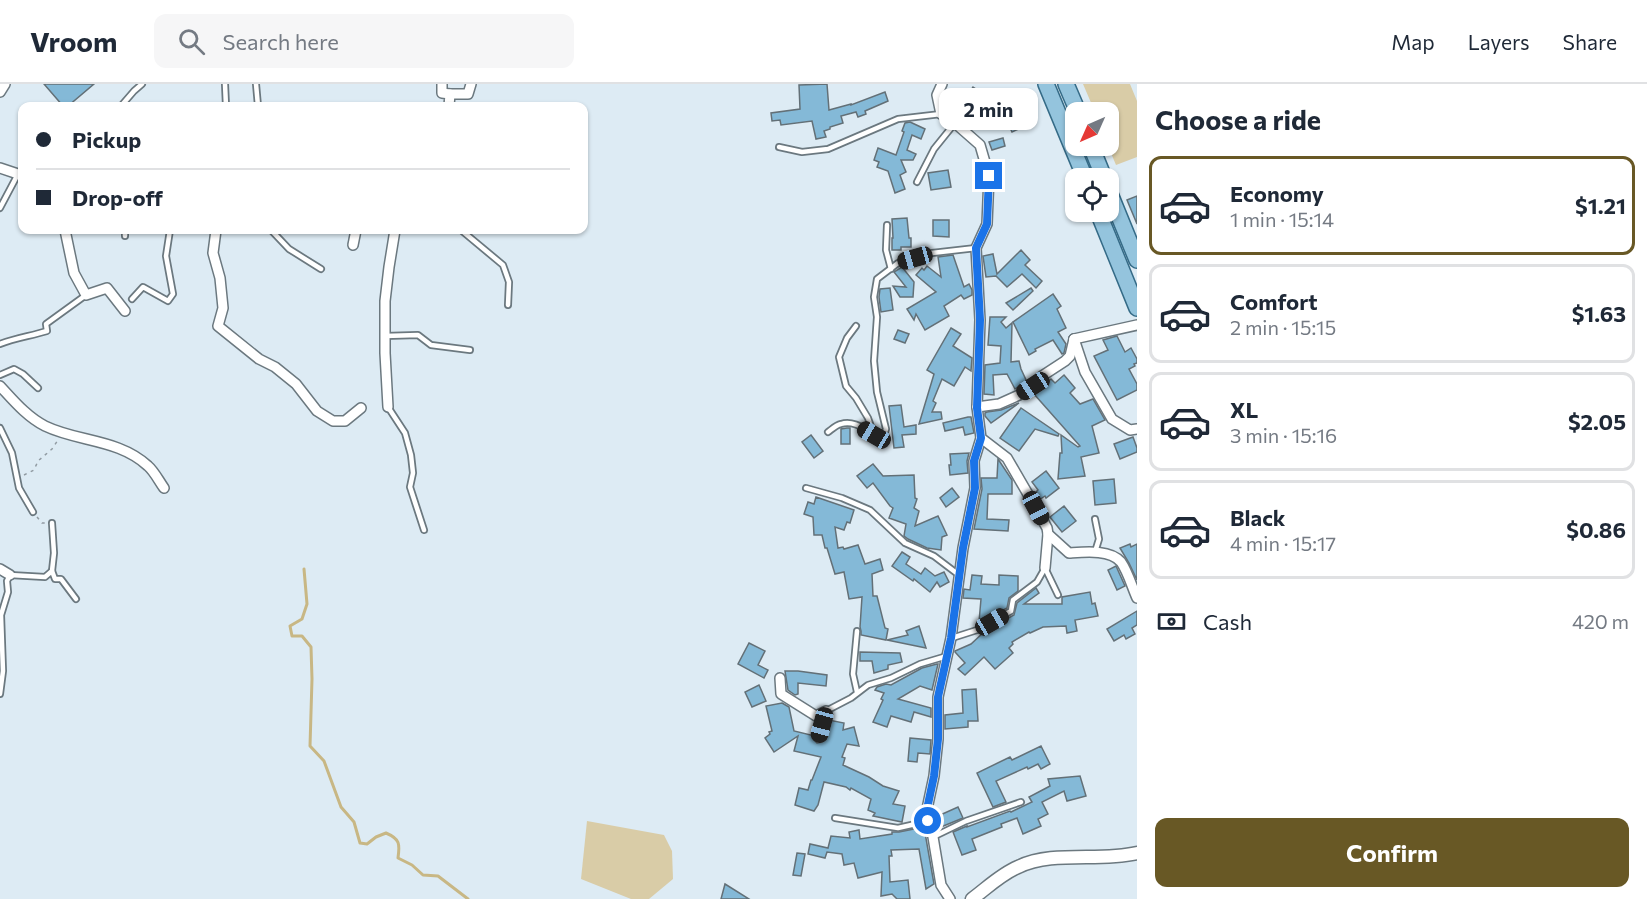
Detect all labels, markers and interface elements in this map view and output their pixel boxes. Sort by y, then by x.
search box [154,14,574,68]
text: Vroom [30,24,118,58]
icon: search [175,25,208,58]
text: Search here [223,28,339,55]
text: Map [1391,29,1435,54]
text: Layers [1468,29,1530,54]
text: Share [1563,29,1617,54]
callout: 2 min [940,89,1038,131]
text: 2 min [964,97,1013,121]
north arrow [1065,102,1119,156]
map controls [1065,102,1119,222]
text: Choose a ride [1155,103,1321,136]
text: Pickup [72,126,141,153]
route end [975,162,1002,189]
button: locate [1065,168,1119,222]
icon: car [1158,179,1212,233]
text: Economy [1230,180,1324,207]
text: Drop-off [72,184,163,211]
text: $1.21 [1575,192,1626,219]
text: 1 min · 15:14 [1230,207,1334,231]
car [895,244,935,272]
icon: car [1158,287,1212,341]
text: Comfort [1230,288,1318,315]
text: $1.63 [1572,300,1626,327]
text: 2 min · 15:15 [1230,315,1336,339]
car [1013,369,1053,403]
icon: car [1158,395,1212,449]
text: XL [1230,396,1258,423]
text: $2.05 [1568,408,1626,435]
car [854,418,894,452]
text: 3 min · 15:16 [1230,423,1337,447]
car [1020,488,1052,528]
icon: car [1158,503,1212,557]
text: Black [1230,504,1285,531]
text: $0.86 [1566,516,1626,543]
text: 4 min · 15:17 [1230,531,1336,555]
car [972,605,1012,639]
icon: cash [1155,605,1188,638]
text: Cash [1203,608,1252,635]
text: 420 m [1572,609,1629,633]
car [809,705,835,745]
route start [914,807,941,834]
button: Confirm [1155,818,1629,887]

